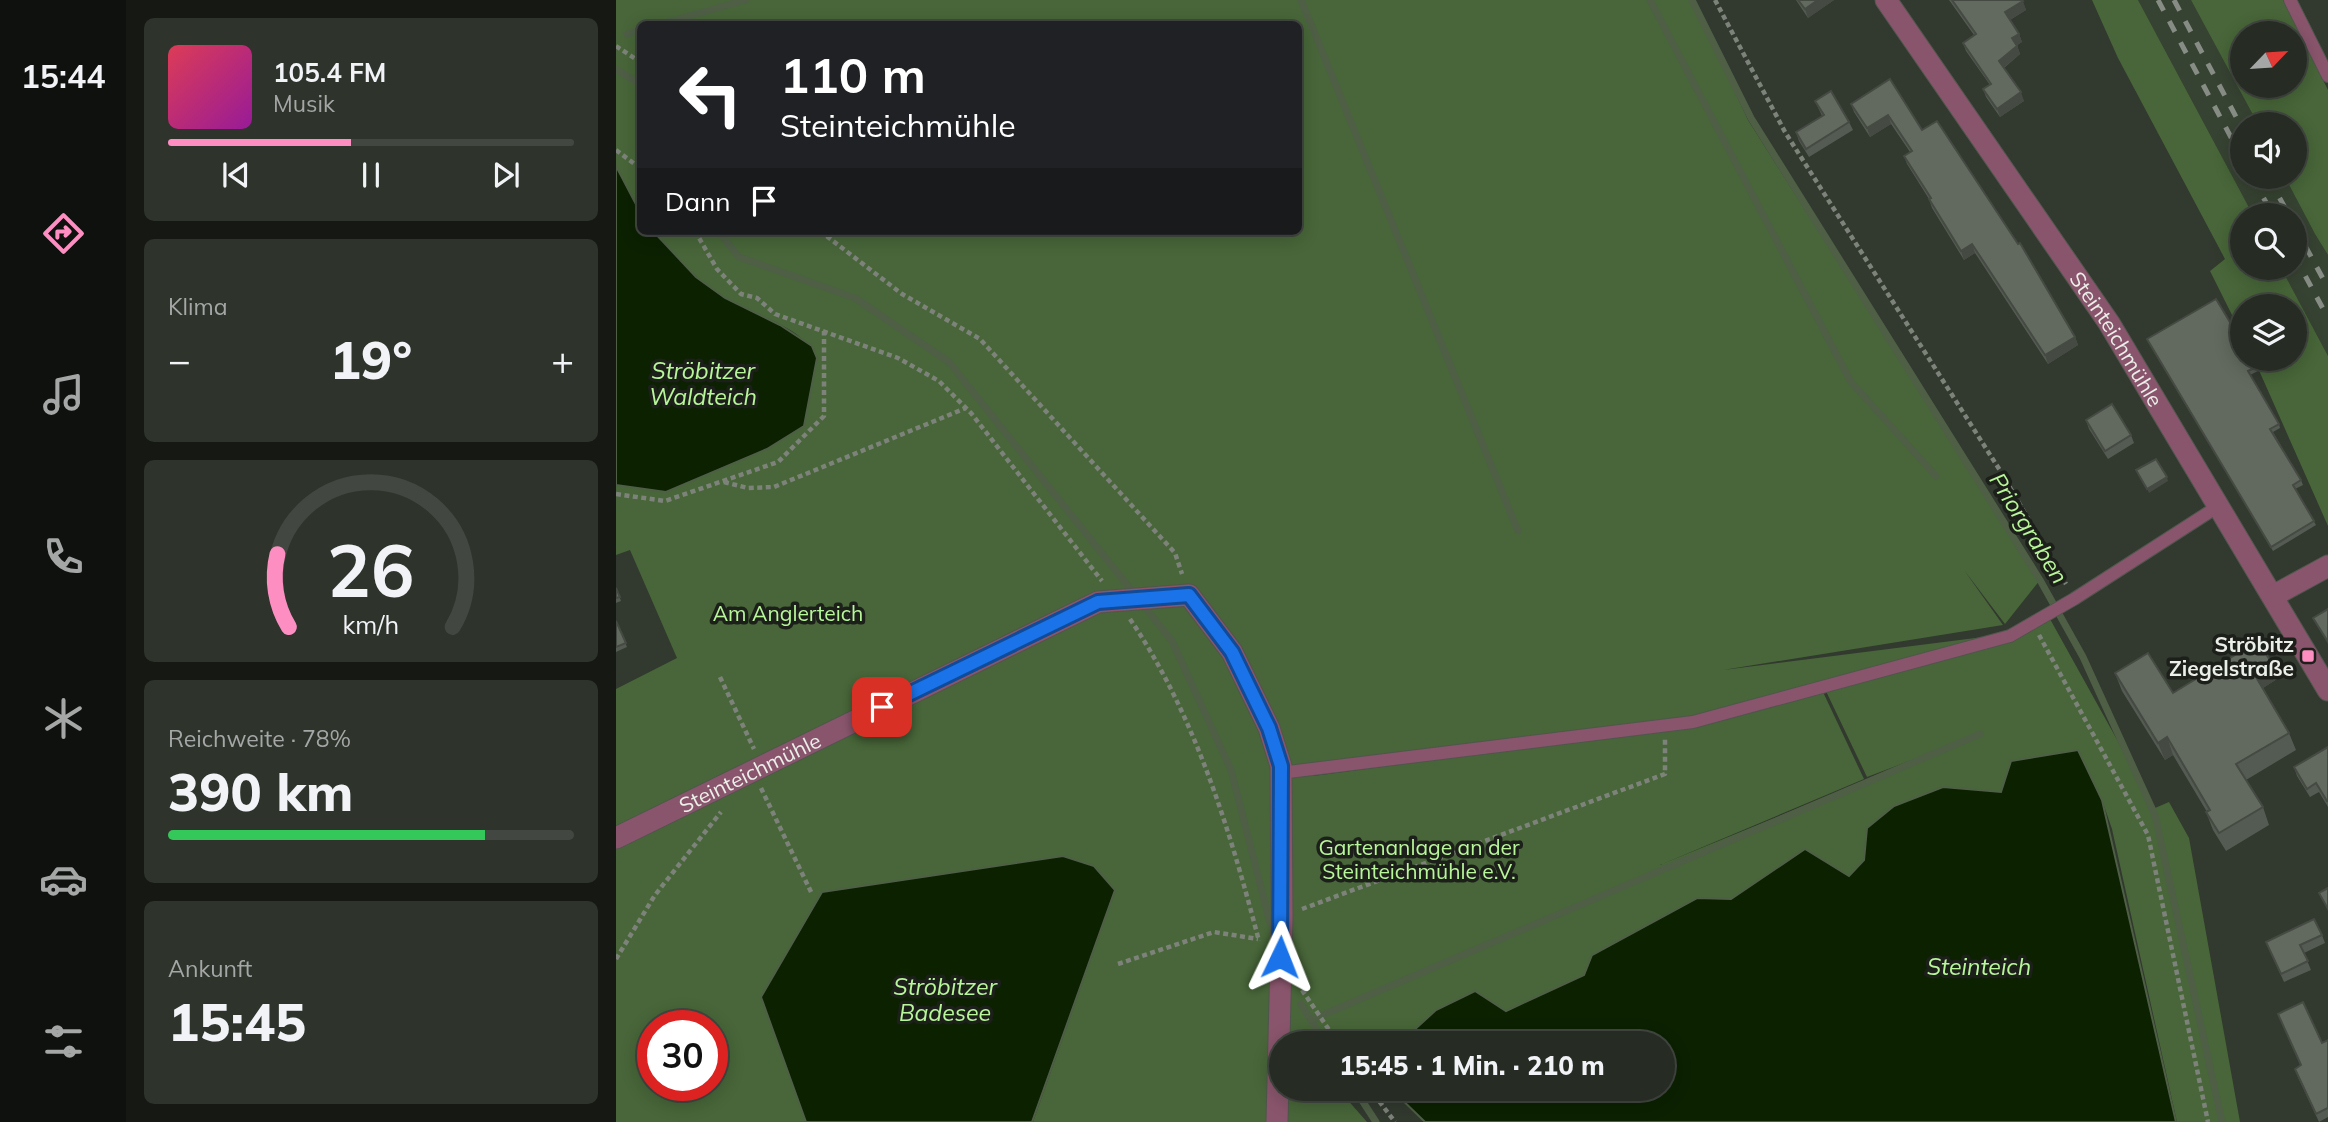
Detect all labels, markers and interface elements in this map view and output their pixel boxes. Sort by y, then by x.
north arrow [2230,21,2306,98]
map controls [2230,21,2307,371]
text: 110 m [780,44,926,105]
icon: left [665,49,756,140]
text: 15:44 [21,56,105,96]
text: 105.4 FM [273,56,386,89]
text: Musik [273,89,335,118]
text: Steinteichmühle [780,105,1016,145]
button: sound [2230,112,2307,189]
icon: previous [217,156,255,194]
icon: pause [352,156,390,194]
icon: next [487,156,525,194]
icon: arrive [745,182,783,220]
text: Dann [665,185,731,218]
button: search [2230,203,2307,280]
icon: directions [39,209,88,258]
street label: Steinteichmühle [2064,266,2169,411]
text: Klima [168,292,228,321]
button: layers [2230,294,2307,371]
text: 19° [330,327,412,392]
text: − [168,336,191,384]
text: + [551,336,574,384]
water label: Ströbitzer Waldteich [649,356,757,411]
icon: music [39,370,88,419]
water label: Priorgraben [1983,467,2075,589]
text: 26 [327,524,415,615]
icon: phone [39,532,88,581]
park label: Am Anglerteich [713,600,863,626]
text: km/h [343,609,399,640]
place label: Ströbitz Ziegelstraße [2169,631,2294,681]
marker: Ströbitz Ziegelstraße [2300,648,2316,664]
pin [852,677,912,737]
icon: arrive [863,688,901,726]
icon: climate [39,694,88,743]
text: Reichweite · 78% [168,724,351,753]
street label: Steinteichmühle [675,727,825,818]
text: 390 km [168,759,353,824]
park label: Gartenanlage an der Steinteichmühle e.V. [1318,834,1520,884]
icon: car [39,855,88,904]
position arrow [1243,920,1317,994]
water label: Steinteich [1927,952,2031,981]
text: Ankunft [168,954,252,983]
water label: Ströbitzer Badesee [893,972,998,1027]
text: 15:45 [168,989,306,1054]
speed limit sign: 30 [637,1010,728,1101]
icon: filters [39,1017,88,1066]
text: 15:45 · 1 Min. · 210 m [1339,1049,1605,1082]

